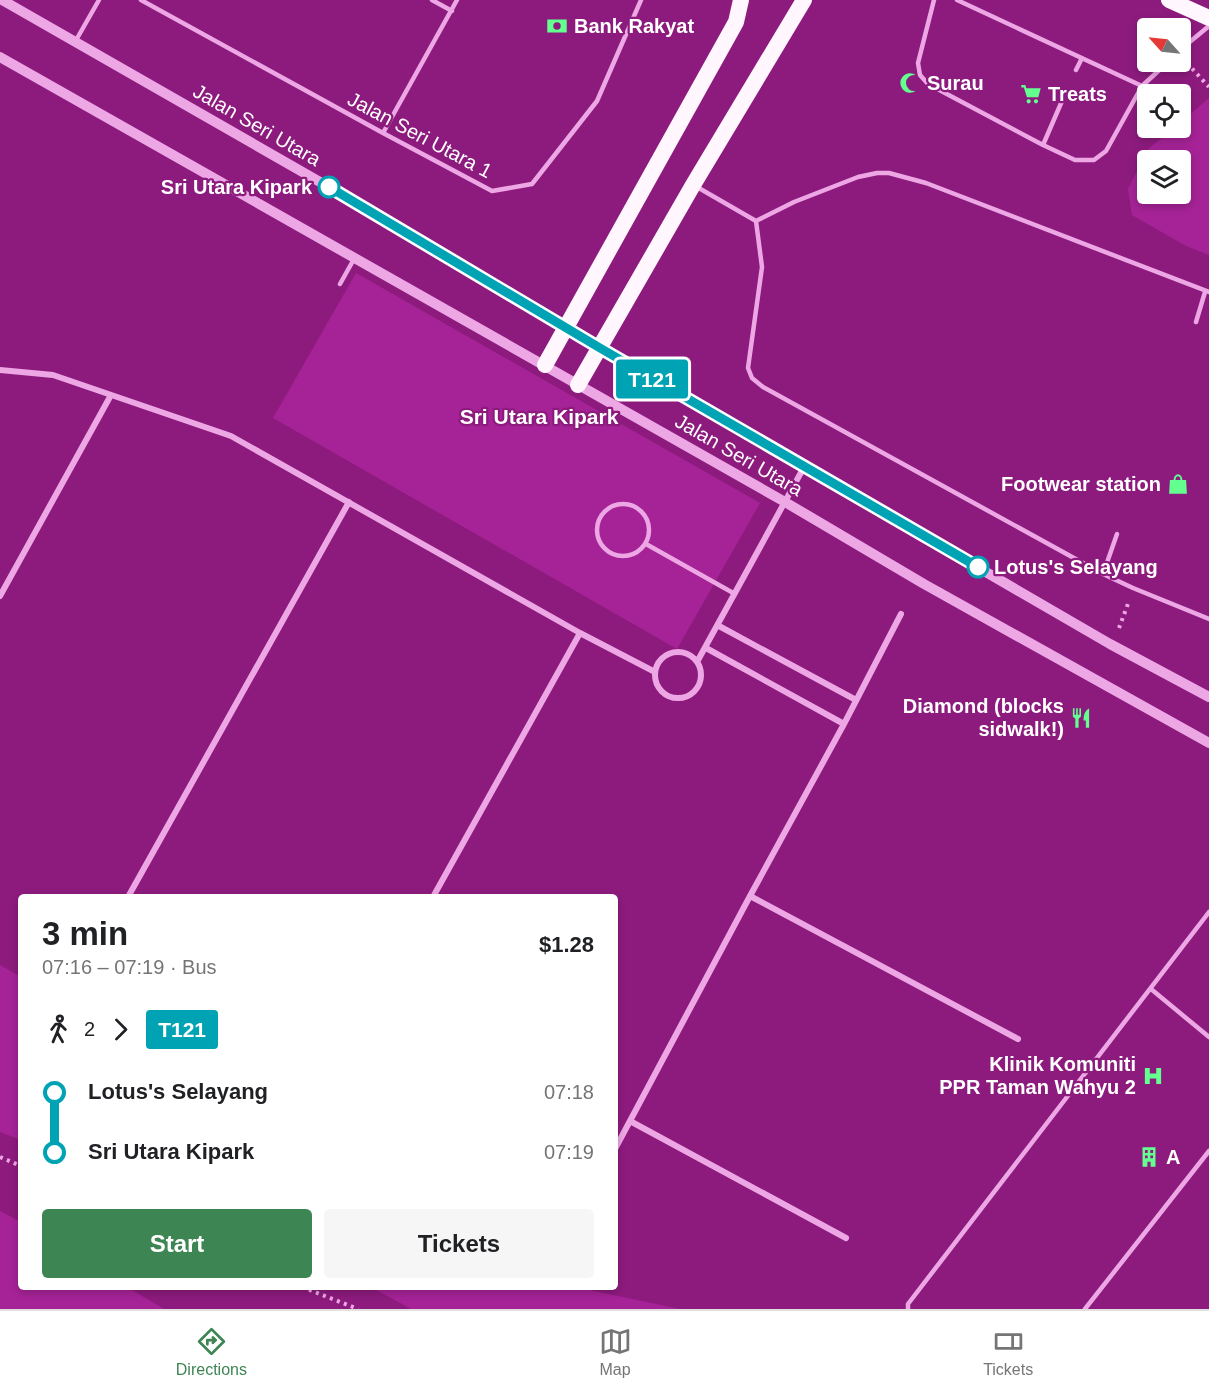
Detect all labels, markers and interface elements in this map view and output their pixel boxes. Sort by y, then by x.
bank icon: Bank Rakyat [545,14,569,38]
place label: Bank Rakyat [574,15,694,37]
north arrow [1137,18,1191,72]
map controls [1137,18,1191,204]
mosque icon: Surau [898,71,922,95]
place label: Surau [927,72,984,94]
street label: Jalan Seri Utara [189,80,325,171]
supermarket icon: Treats [1019,82,1043,106]
place label: Treats [1048,83,1107,105]
button: locate [1137,84,1191,138]
street label: Jalan Seri Utara 1 [344,88,496,182]
button: layers [1137,150,1191,204]
place label: Sri Utara Kipark [161,176,313,198]
marker: Sri Utara Kipark [318,176,340,198]
line badge: T121 [610,360,694,398]
text: T121 [628,368,676,391]
district label: Sri Utara Kipark [460,405,619,428]
street label: Jalan Seri Utara [671,410,807,501]
shop icon: Footwear station [1166,472,1190,496]
place label: Footwear station [1001,473,1161,495]
marker: Lotus's Selayang [967,556,989,578]
place label: Lotus's Selayang [994,556,1158,578]
place label: Diamond (blocks sidwalk!) [903,695,1064,740]
restaurant icon: Diamond (blocks sidwalk!) [1069,706,1093,730]
text: 3 min [42,915,128,952]
text: $1.28 [539,932,594,957]
text: 07:16 – 07:19 · Bus [42,956,217,978]
icon: walk [42,1013,75,1046]
icon: forward [104,1013,137,1046]
text: 2 [84,1018,95,1040]
text: T121 [158,1018,206,1041]
place label: Klinik Komuniti PPR Taman Wahyu 2 [939,1053,1136,1098]
hospital icon: Klinik Komuniti PPR Taman Wahyu 2 [1141,1064,1165,1088]
text: Lotus's Selayang [88,1079,268,1104]
text: 07:18 [544,1081,594,1103]
text: Sri Utara Kipark [88,1139,254,1164]
text: 07:19 [544,1141,594,1163]
building icon: A [1137,1145,1161,1169]
place label: A [1166,1146,1180,1168]
button: Start [42,1209,312,1278]
button: Tickets [324,1209,594,1278]
tab: Directions [176,1325,247,1379]
tab: Map [599,1325,632,1379]
tab: Tickets [983,1325,1033,1379]

